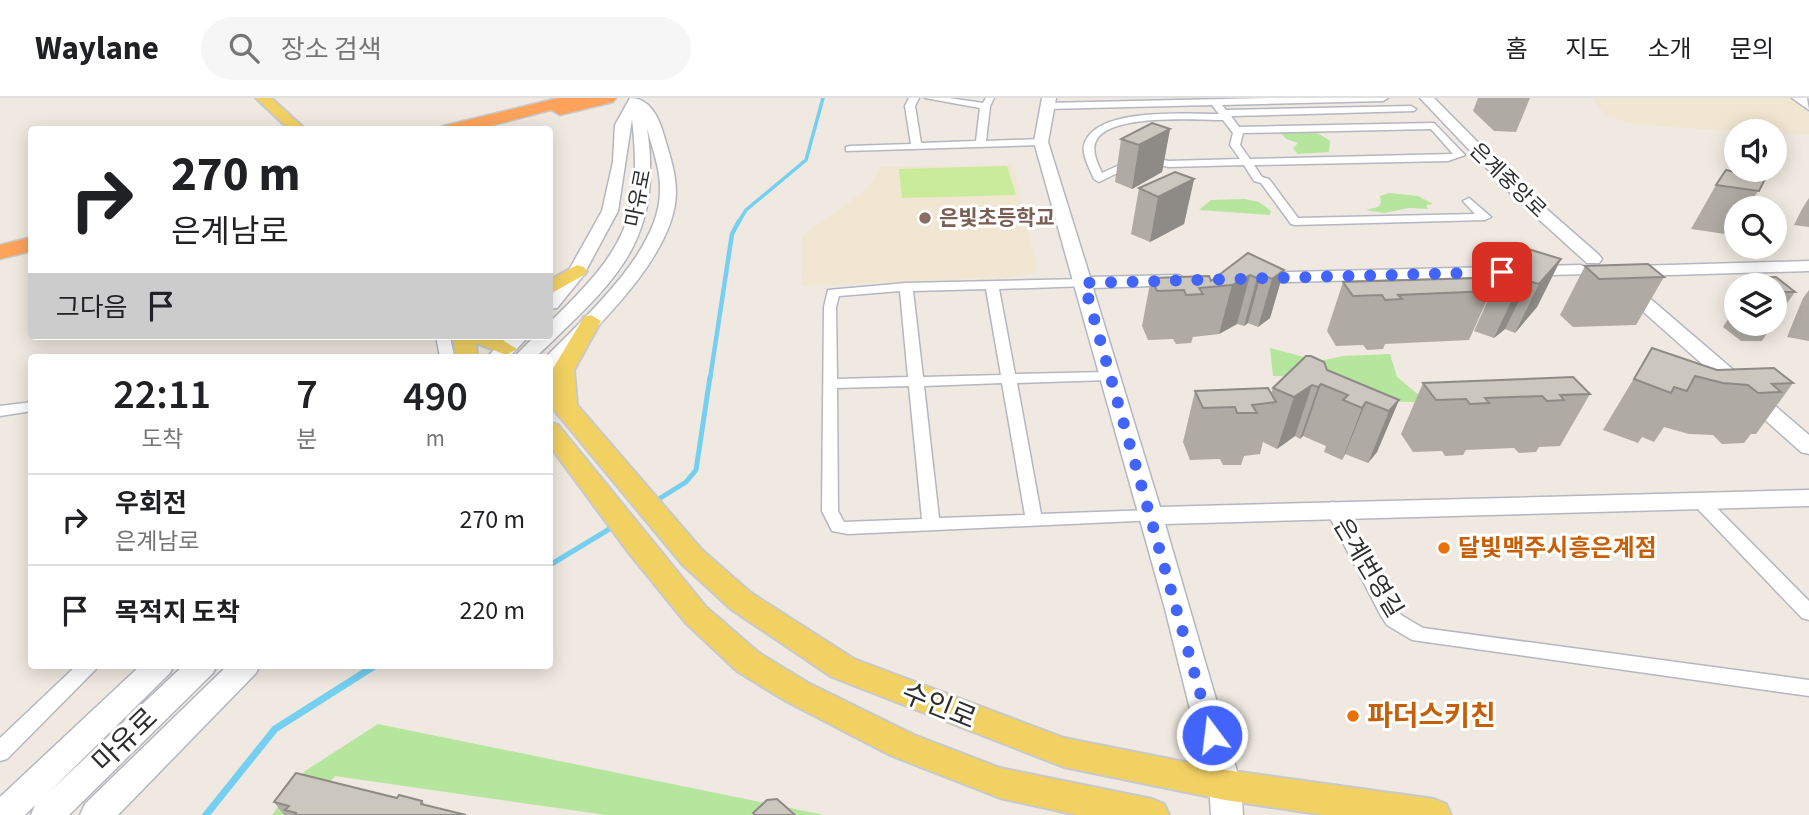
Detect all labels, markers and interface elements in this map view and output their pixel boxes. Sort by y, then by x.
search box [201,17,691,80]
text: Waylane [35,25,159,72]
icon: search [225,29,263,67]
text: 장소 검색 [281,31,382,68]
text: 홈 [1505,32,1527,67]
text: 지도 [1565,32,1610,67]
text: 소개 [1648,32,1692,67]
text: 문의 [1730,32,1774,67]
map controls [1724,119,1787,336]
button: sound [1724,119,1787,182]
street label: 은계중앙로 [1463,136,1553,224]
text: 270 m [171,140,300,210]
icon: right [56,154,147,245]
street label: 마유로 [618,167,658,229]
button: search [1724,196,1787,259]
place label: 은빛초등학교 [939,203,1055,233]
text: 은계남로 [171,209,289,255]
marker: 은빛초등학교 [917,210,933,226]
pin [1472,242,1532,302]
icon: arrive [1483,253,1521,291]
button: layers [1724,273,1787,336]
icon: arrive [142,287,180,325]
text: 그다음 [56,289,128,326]
text: 22:11 [113,365,211,425]
text: 7 [296,365,318,425]
text: 490 [403,367,468,427]
text: m [426,422,445,455]
text: 도착 [141,423,183,456]
text: 분 [296,423,318,456]
text: 우회전 [115,485,187,522]
icon: right [56,501,94,539]
text: 270 m [459,501,525,538]
street label: 은계번영길 [1325,512,1411,624]
text: 은계남로 [115,525,200,558]
place label: 달빛맥주시흥은계점 [1458,531,1657,566]
marker: 달빛맥주시흥은계점 [1436,540,1452,556]
icon: arrive [56,592,94,630]
text: 220 m [459,592,525,629]
text: 목적지 도착 [115,594,240,631]
street label: 수인로 [896,673,982,739]
place label: 파더스키친 [1367,696,1496,736]
position arrow [1175,698,1249,772]
street label: 마유로 [83,699,167,781]
marker: 파더스키친 [1345,708,1361,724]

